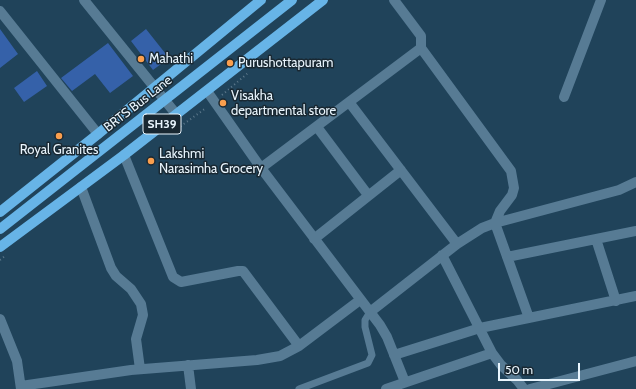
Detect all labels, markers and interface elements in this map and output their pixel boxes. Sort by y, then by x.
place label: Mahathi [149,51,193,67]
marker: Mahathi [136,54,146,64]
place label: Purushottapuram [238,55,333,71]
marker: Purushottapuram [225,58,235,68]
street label: BRTS Bus Lane [101,72,175,136]
place label: Visakha departmental store [231,88,336,119]
marker: Visakha departmental store [218,98,228,108]
road number: SH39 [143,114,181,134]
marker: Royal Granites [54,131,64,141]
place label: Royal Granites [20,142,98,158]
place label: Lakshmi Narasimha Grocery [159,146,263,177]
marker: Lakshmi Narasimha Grocery [146,156,156,166]
scale bar [500,355,582,381]
text: 50 m [505,362,533,377]

